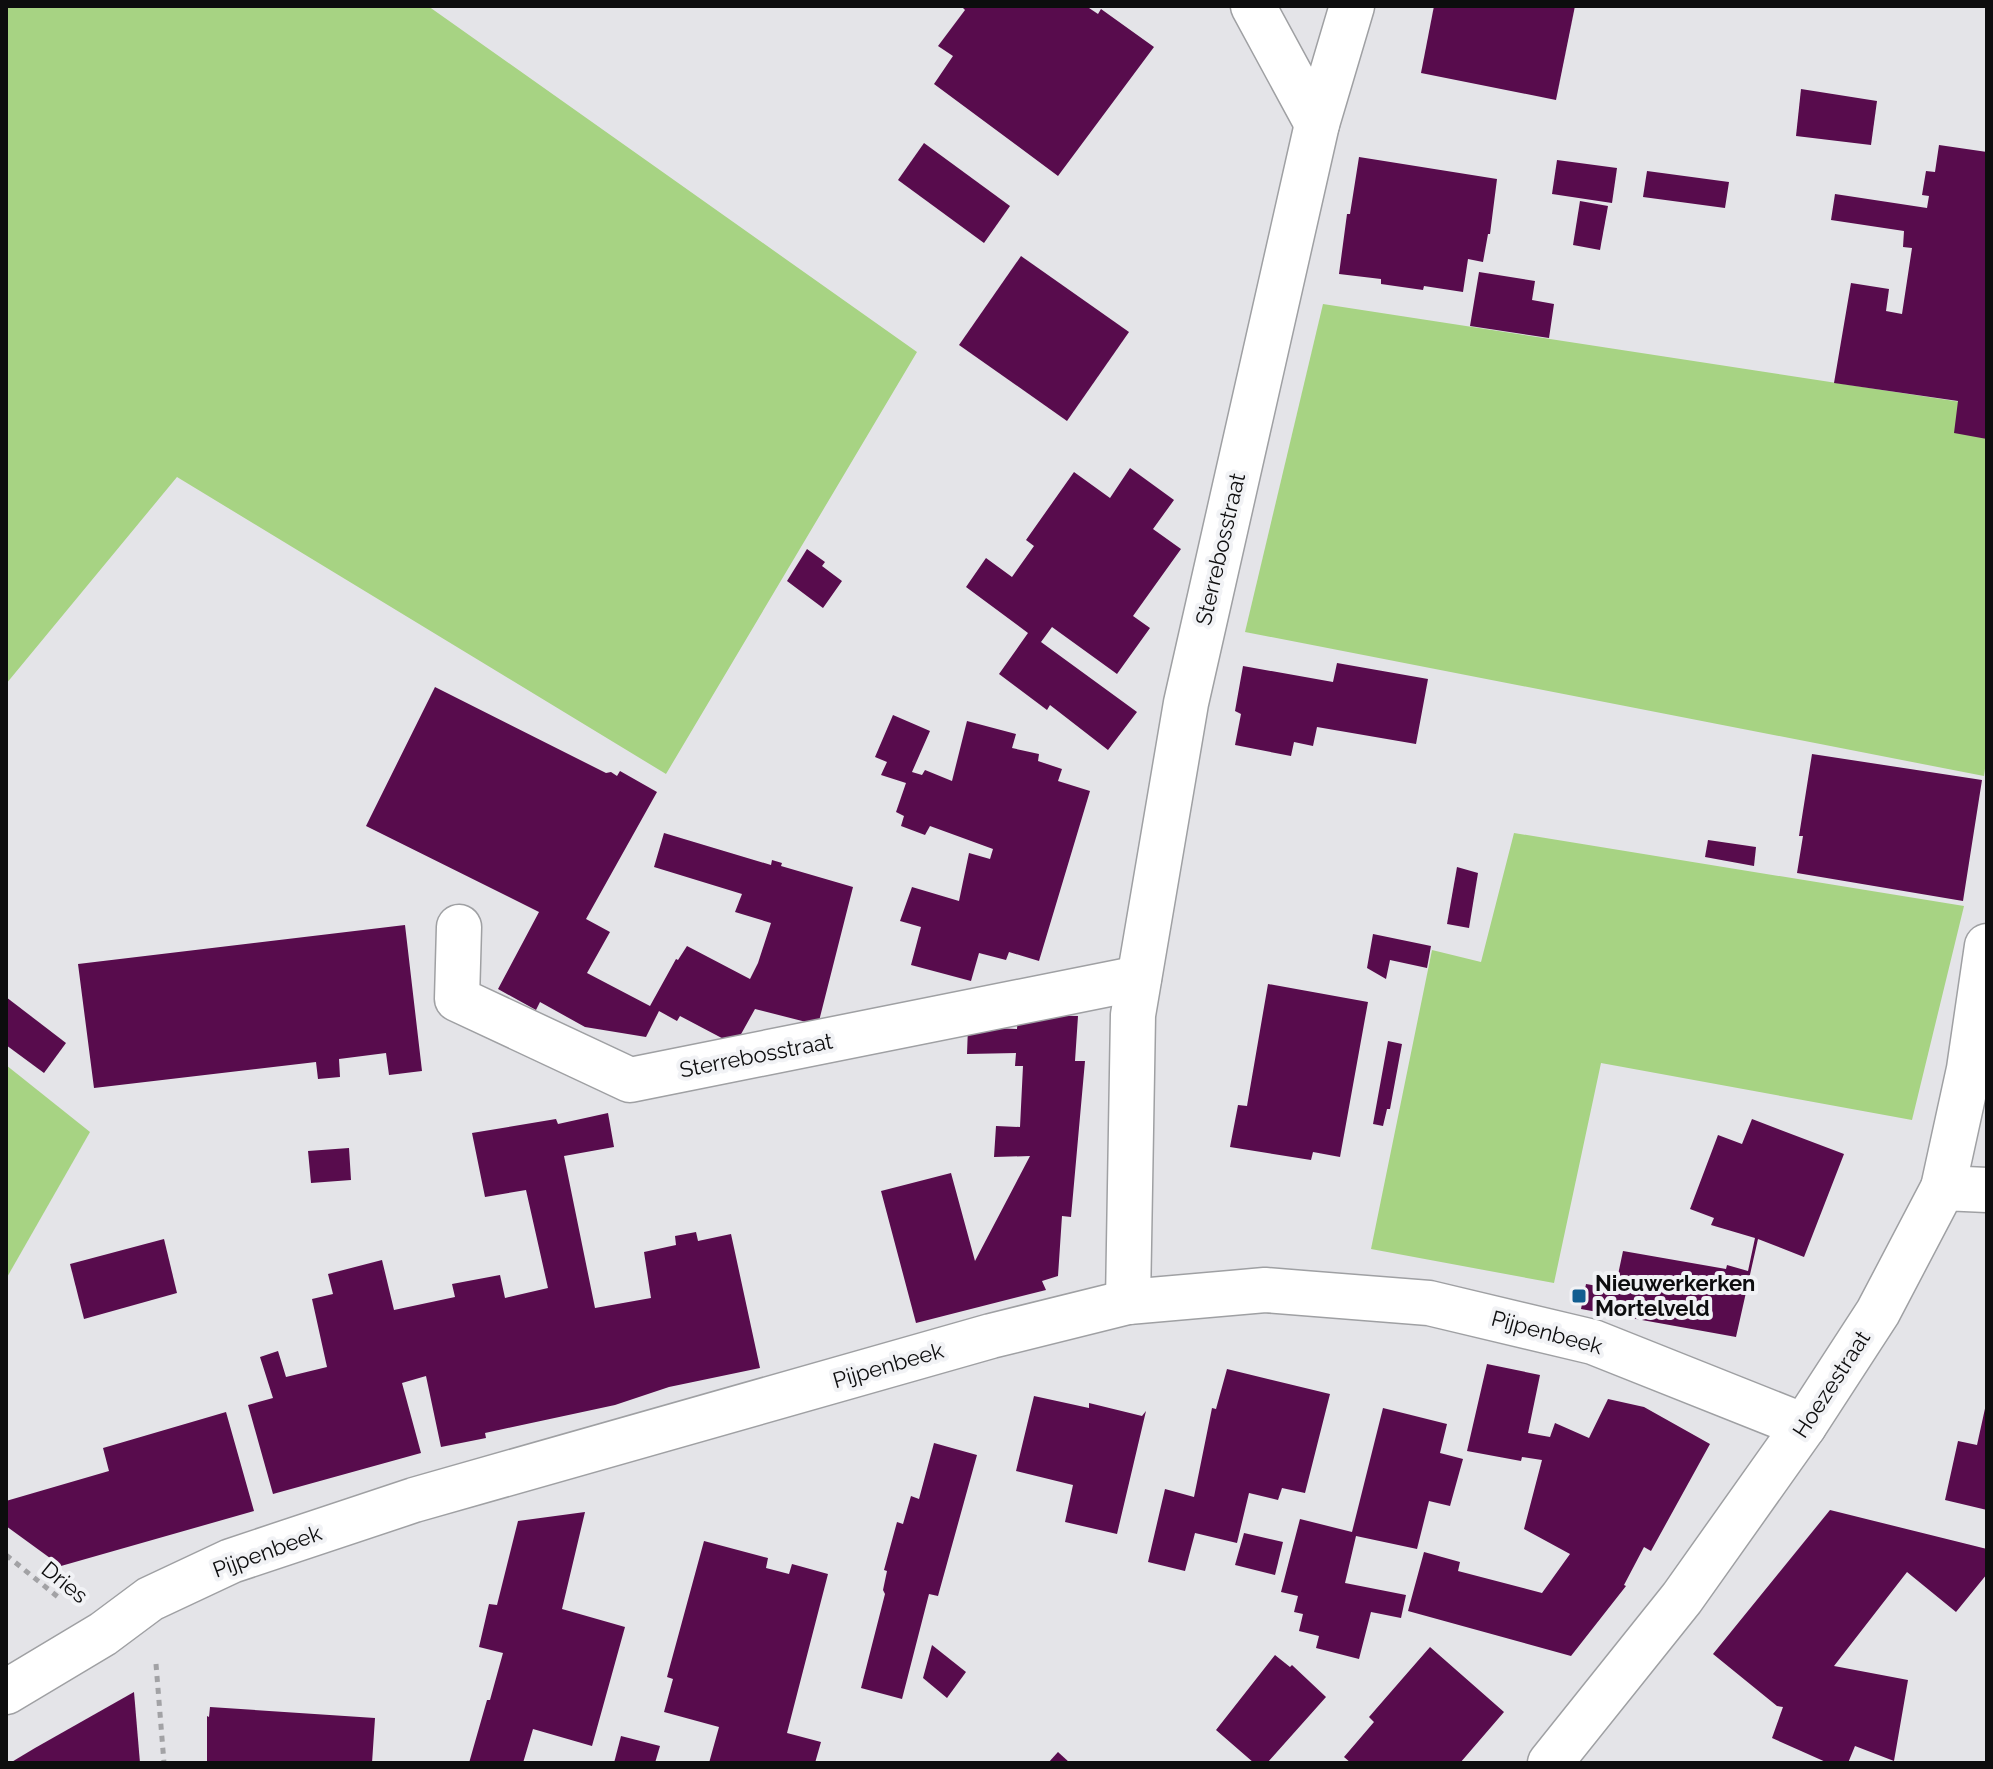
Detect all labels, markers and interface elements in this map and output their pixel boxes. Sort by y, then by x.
street label: Sterrebosstraat [1190,470,1250,628]
street label: Sterrebosstraat [677,1027,835,1083]
place label: Nieuwerkerken Mortelveld [1595,1270,1755,1321]
marker: Nieuwerkerken Mortelveld [1570,1287,1588,1305]
street label: Pijpenbeek [1489,1305,1606,1359]
street label: Hoezestraat [1787,1325,1876,1442]
street label: Pijpenbeek [830,1337,947,1393]
street label: Pijpenbeek [209,1519,325,1583]
street label: Dries [37,1556,93,1608]

